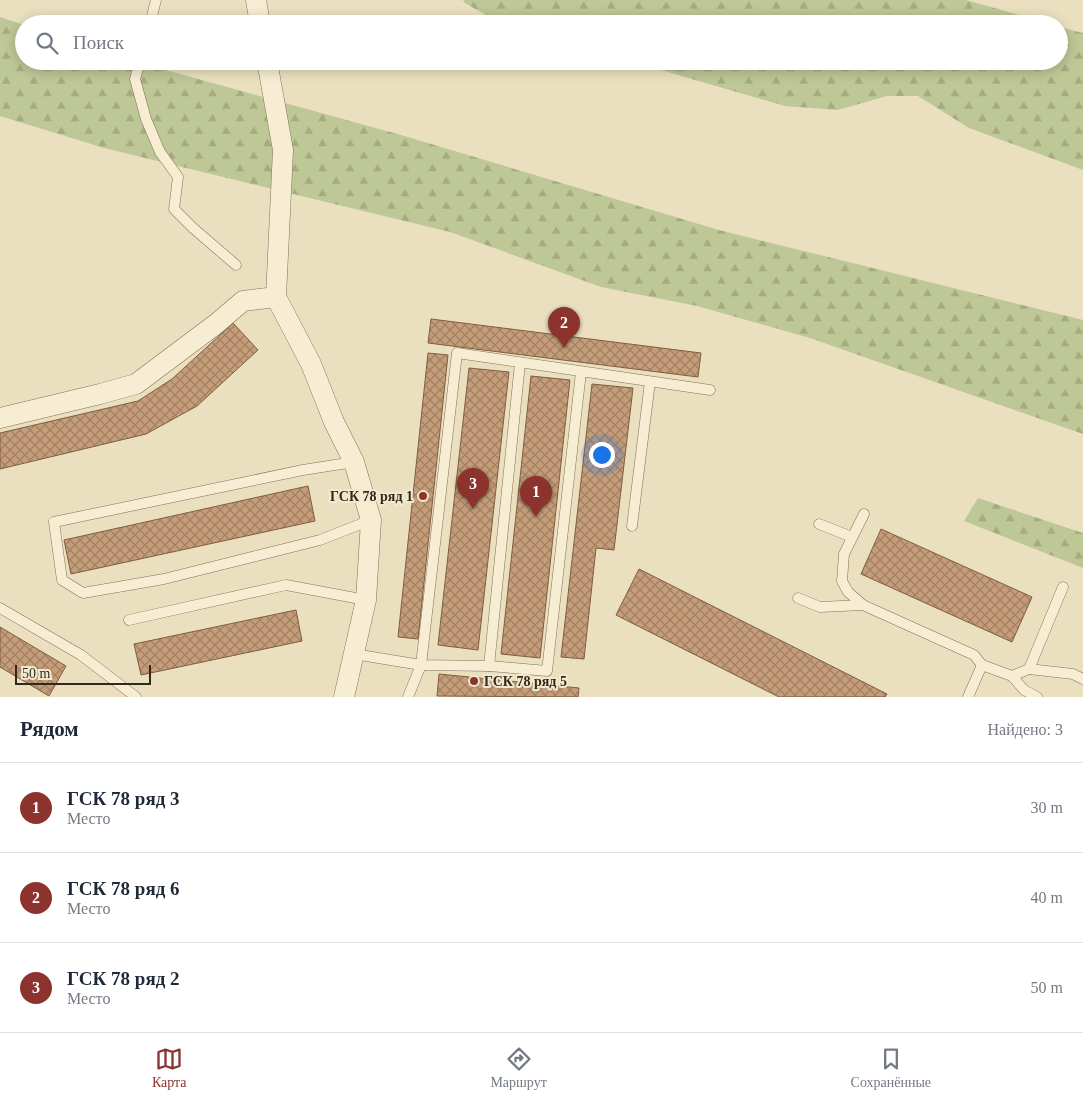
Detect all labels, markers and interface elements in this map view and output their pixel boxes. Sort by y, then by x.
search box [15,15,1068,70]
icon: search [33,29,61,57]
text: Поиск [73,32,124,53]
pin: 2 [548,307,580,348]
your location [589,442,615,468]
pin: 3 [457,468,489,509]
pin: 1 [520,476,552,517]
place label: ГСК 78 ряд 1 [330,489,413,504]
marker: ГСК 78 ряд 1 [417,490,429,502]
scale bar [15,662,151,685]
text: 50 m [22,666,50,681]
place label: ГСК 78 ряд 5 [484,674,567,689]
marker: ГСК 78 ряд 5 [468,675,480,687]
text: Рядом [20,717,79,741]
text: Найдено: 3 [988,721,1063,738]
text: ГСК 78 ряд 3 [67,788,180,809]
text: 1 [32,799,40,816]
text: 30 m [1031,799,1063,816]
text: Место [67,810,110,827]
text: ГСК 78 ряд 6 [67,878,180,899]
text: 2 [32,889,40,906]
text: 40 m [1031,889,1063,906]
text: Место [67,900,110,917]
text: ГСК 78 ряд 2 [67,968,180,989]
text: 3 [32,979,40,996]
text: 50 m [1031,979,1063,996]
text: Место [67,990,110,1007]
tab: Карта [152,1045,187,1091]
tab: Маршрут [490,1045,547,1091]
tab: Сохранённые [851,1045,931,1091]

